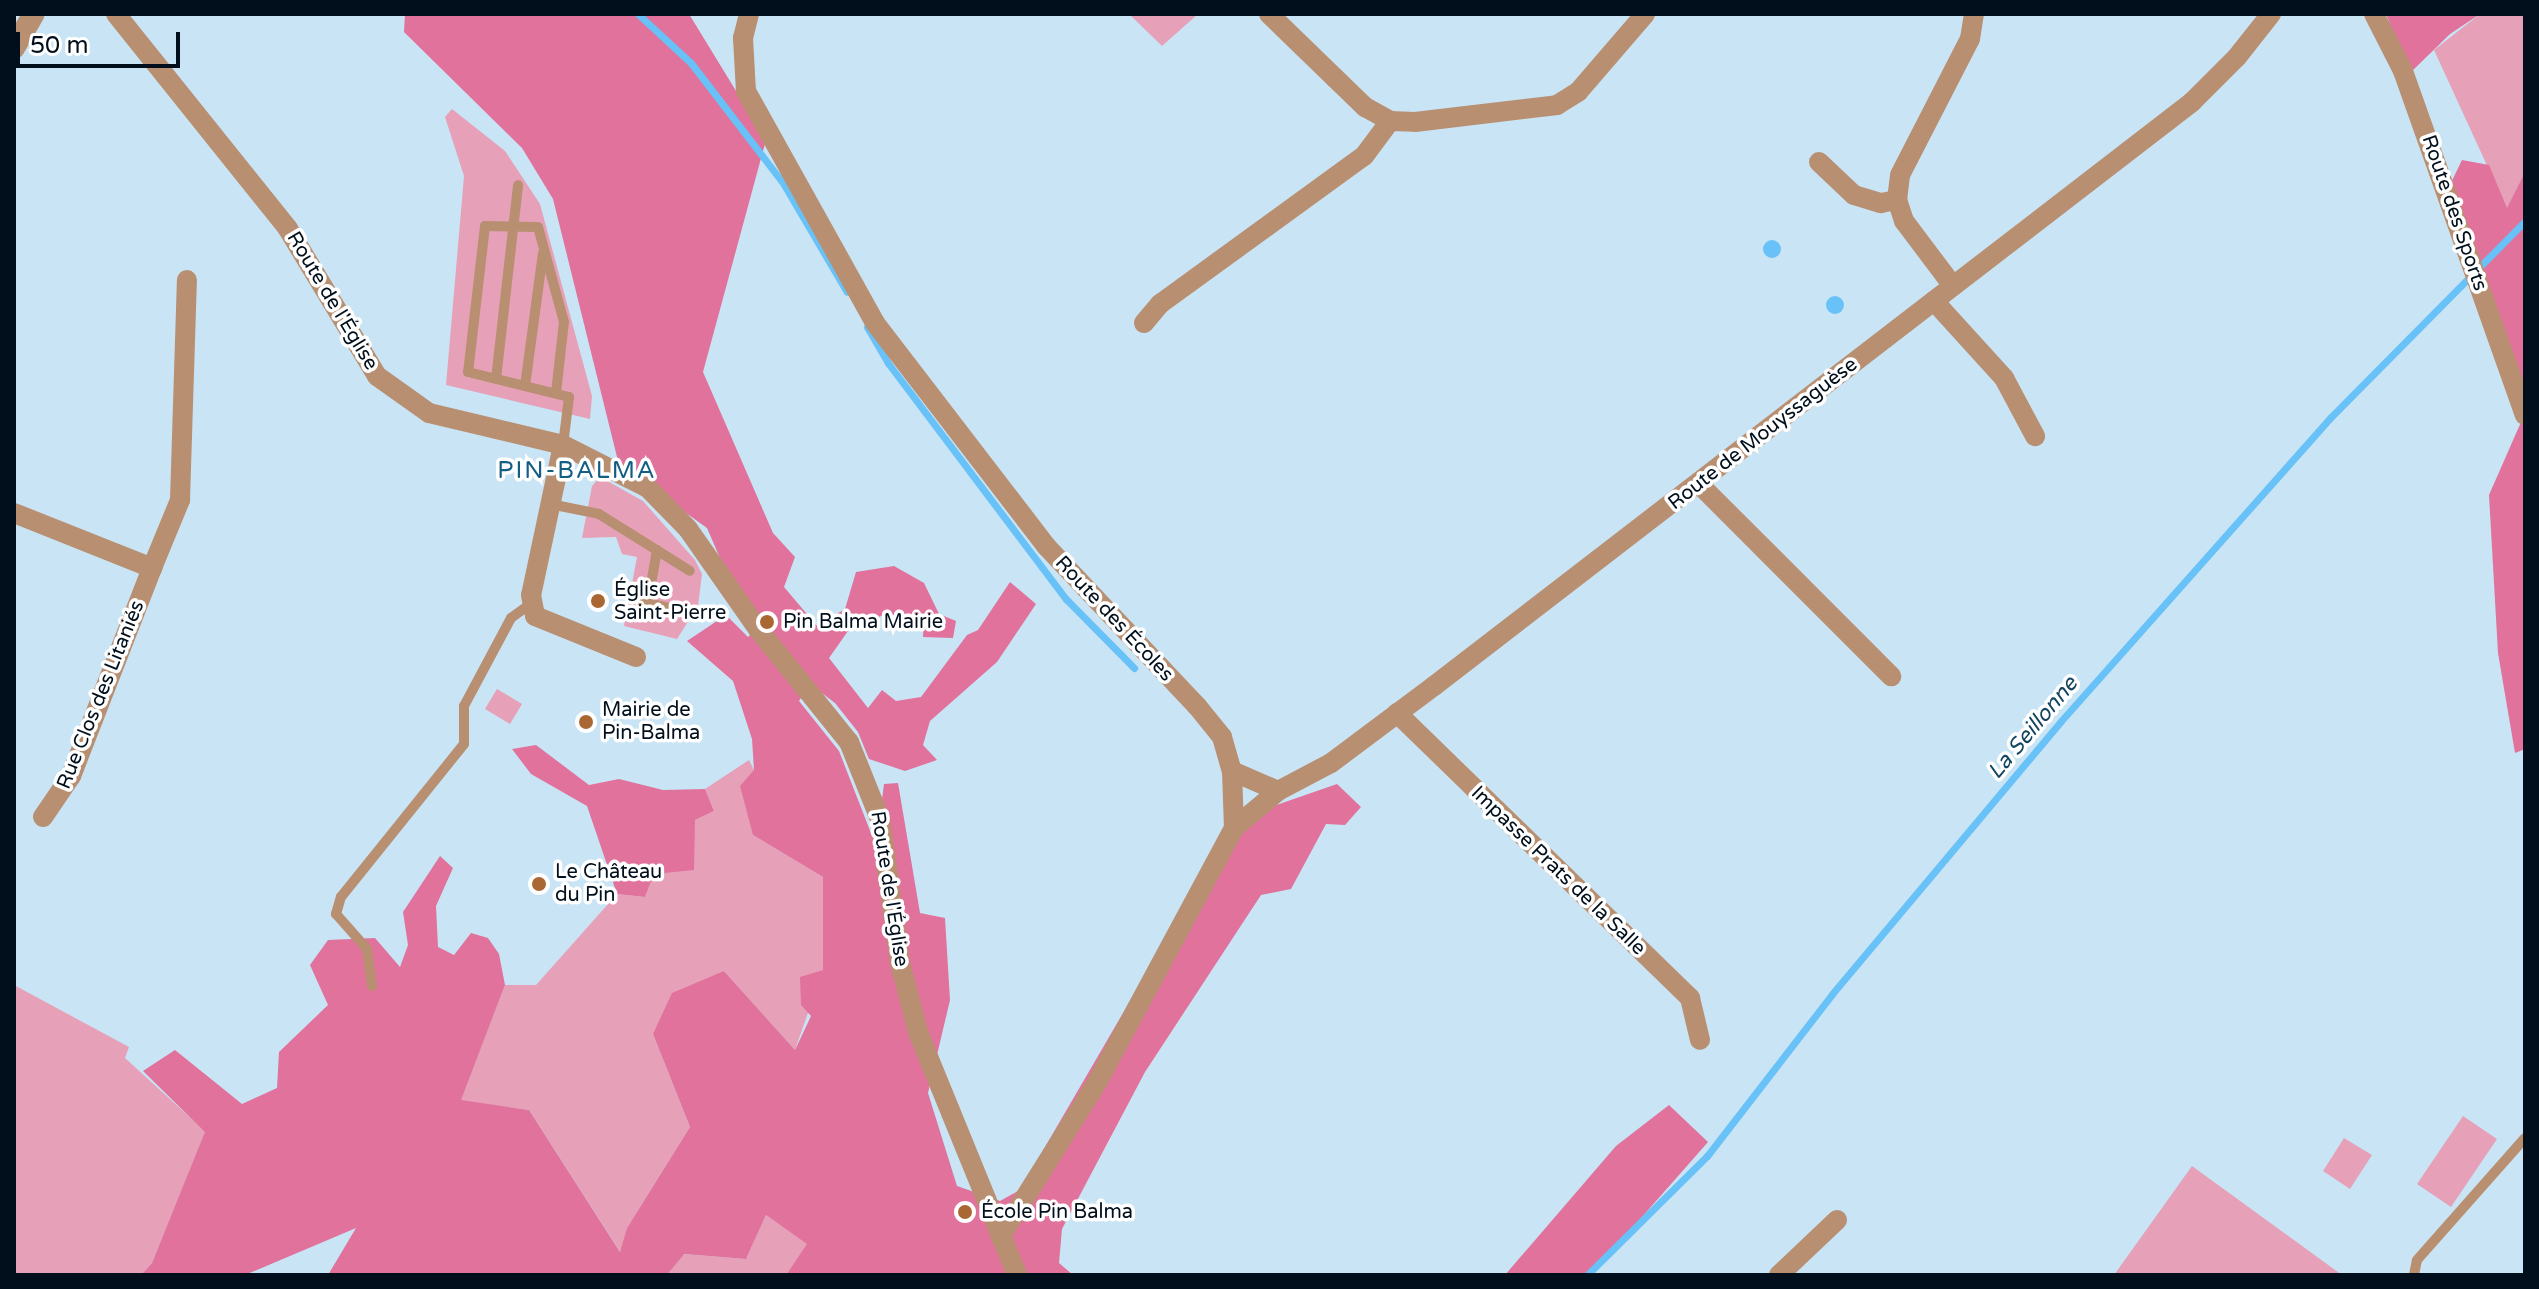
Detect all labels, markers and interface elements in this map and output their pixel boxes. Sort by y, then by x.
scale bar [20,16,184,66]
text: 50 m [30,31,88,60]
street label: Route des Sports [2416,132,2492,294]
street label: Route de l'Église [281,227,383,375]
street label: Route de Mouyssaguèse [1664,353,1862,515]
district label: PIN-BALMA [497,457,657,485]
street label: Route des Écoles [1050,551,1178,687]
place label: Église Saint-Pierre [614,578,726,625]
marker: Église Saint-Pierre [589,592,607,610]
street label: Rue Clos des Litaniés [52,597,150,793]
place label: Pin Balma Mairie [783,610,943,634]
marker: Pin Balma Mairie [758,613,776,631]
water label: La Seillonne [1982,671,2084,785]
place label: Mairie de Pin-Balma [602,698,700,745]
marker: Mairie de Pin-Balma [577,713,595,731]
street label: Impasse Prats de la Salle [1466,781,1650,961]
street label: Route de l'Église [865,810,913,968]
place label: Le Château du Pin [555,860,662,907]
marker: Le Château du Pin [530,875,548,893]
place label: École Pin Balma [981,1200,1133,1224]
marker: École Pin Balma [956,1203,974,1221]

